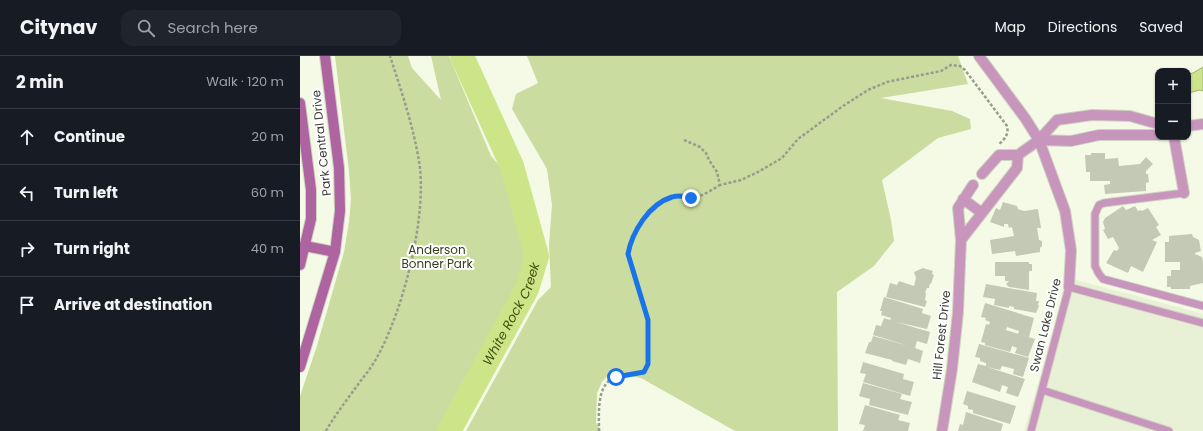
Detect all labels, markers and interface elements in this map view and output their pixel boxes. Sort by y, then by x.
search box [121,10,401,46]
text: Citynav [20,14,97,41]
icon: search [135,17,157,39]
text: Search here [167,17,258,38]
text: Map [995,17,1026,37]
text: Directions [1048,17,1117,37]
text: Saved [1139,17,1183,37]
map controls [1155,68,1191,140]
button: + [1155,68,1191,104]
text: 2 min [16,70,64,94]
text: Walk · 120 m [206,72,284,91]
street label: Park Central Drive [307,89,335,197]
button: − [1155,104,1191,140]
icon: ahead [16,126,38,148]
text: Continue [54,126,125,147]
text: 20 m [251,127,284,146]
icon: left [16,182,38,204]
text: Turn left [54,182,118,203]
text: 60 m [251,183,284,202]
route end [682,189,700,207]
icon: right [16,238,38,260]
text: Turn right [54,238,130,259]
text: 40 m [251,239,284,258]
park label: Anderson Bonner Park [401,241,473,272]
water label: White Rock Creek [477,259,544,369]
street label: Swan Lake Drive [1025,276,1065,374]
street label: Hill Forest Drive [928,289,954,381]
icon: arrive [16,294,38,316]
text: Arrive at destination [54,294,212,315]
route start [607,368,625,386]

